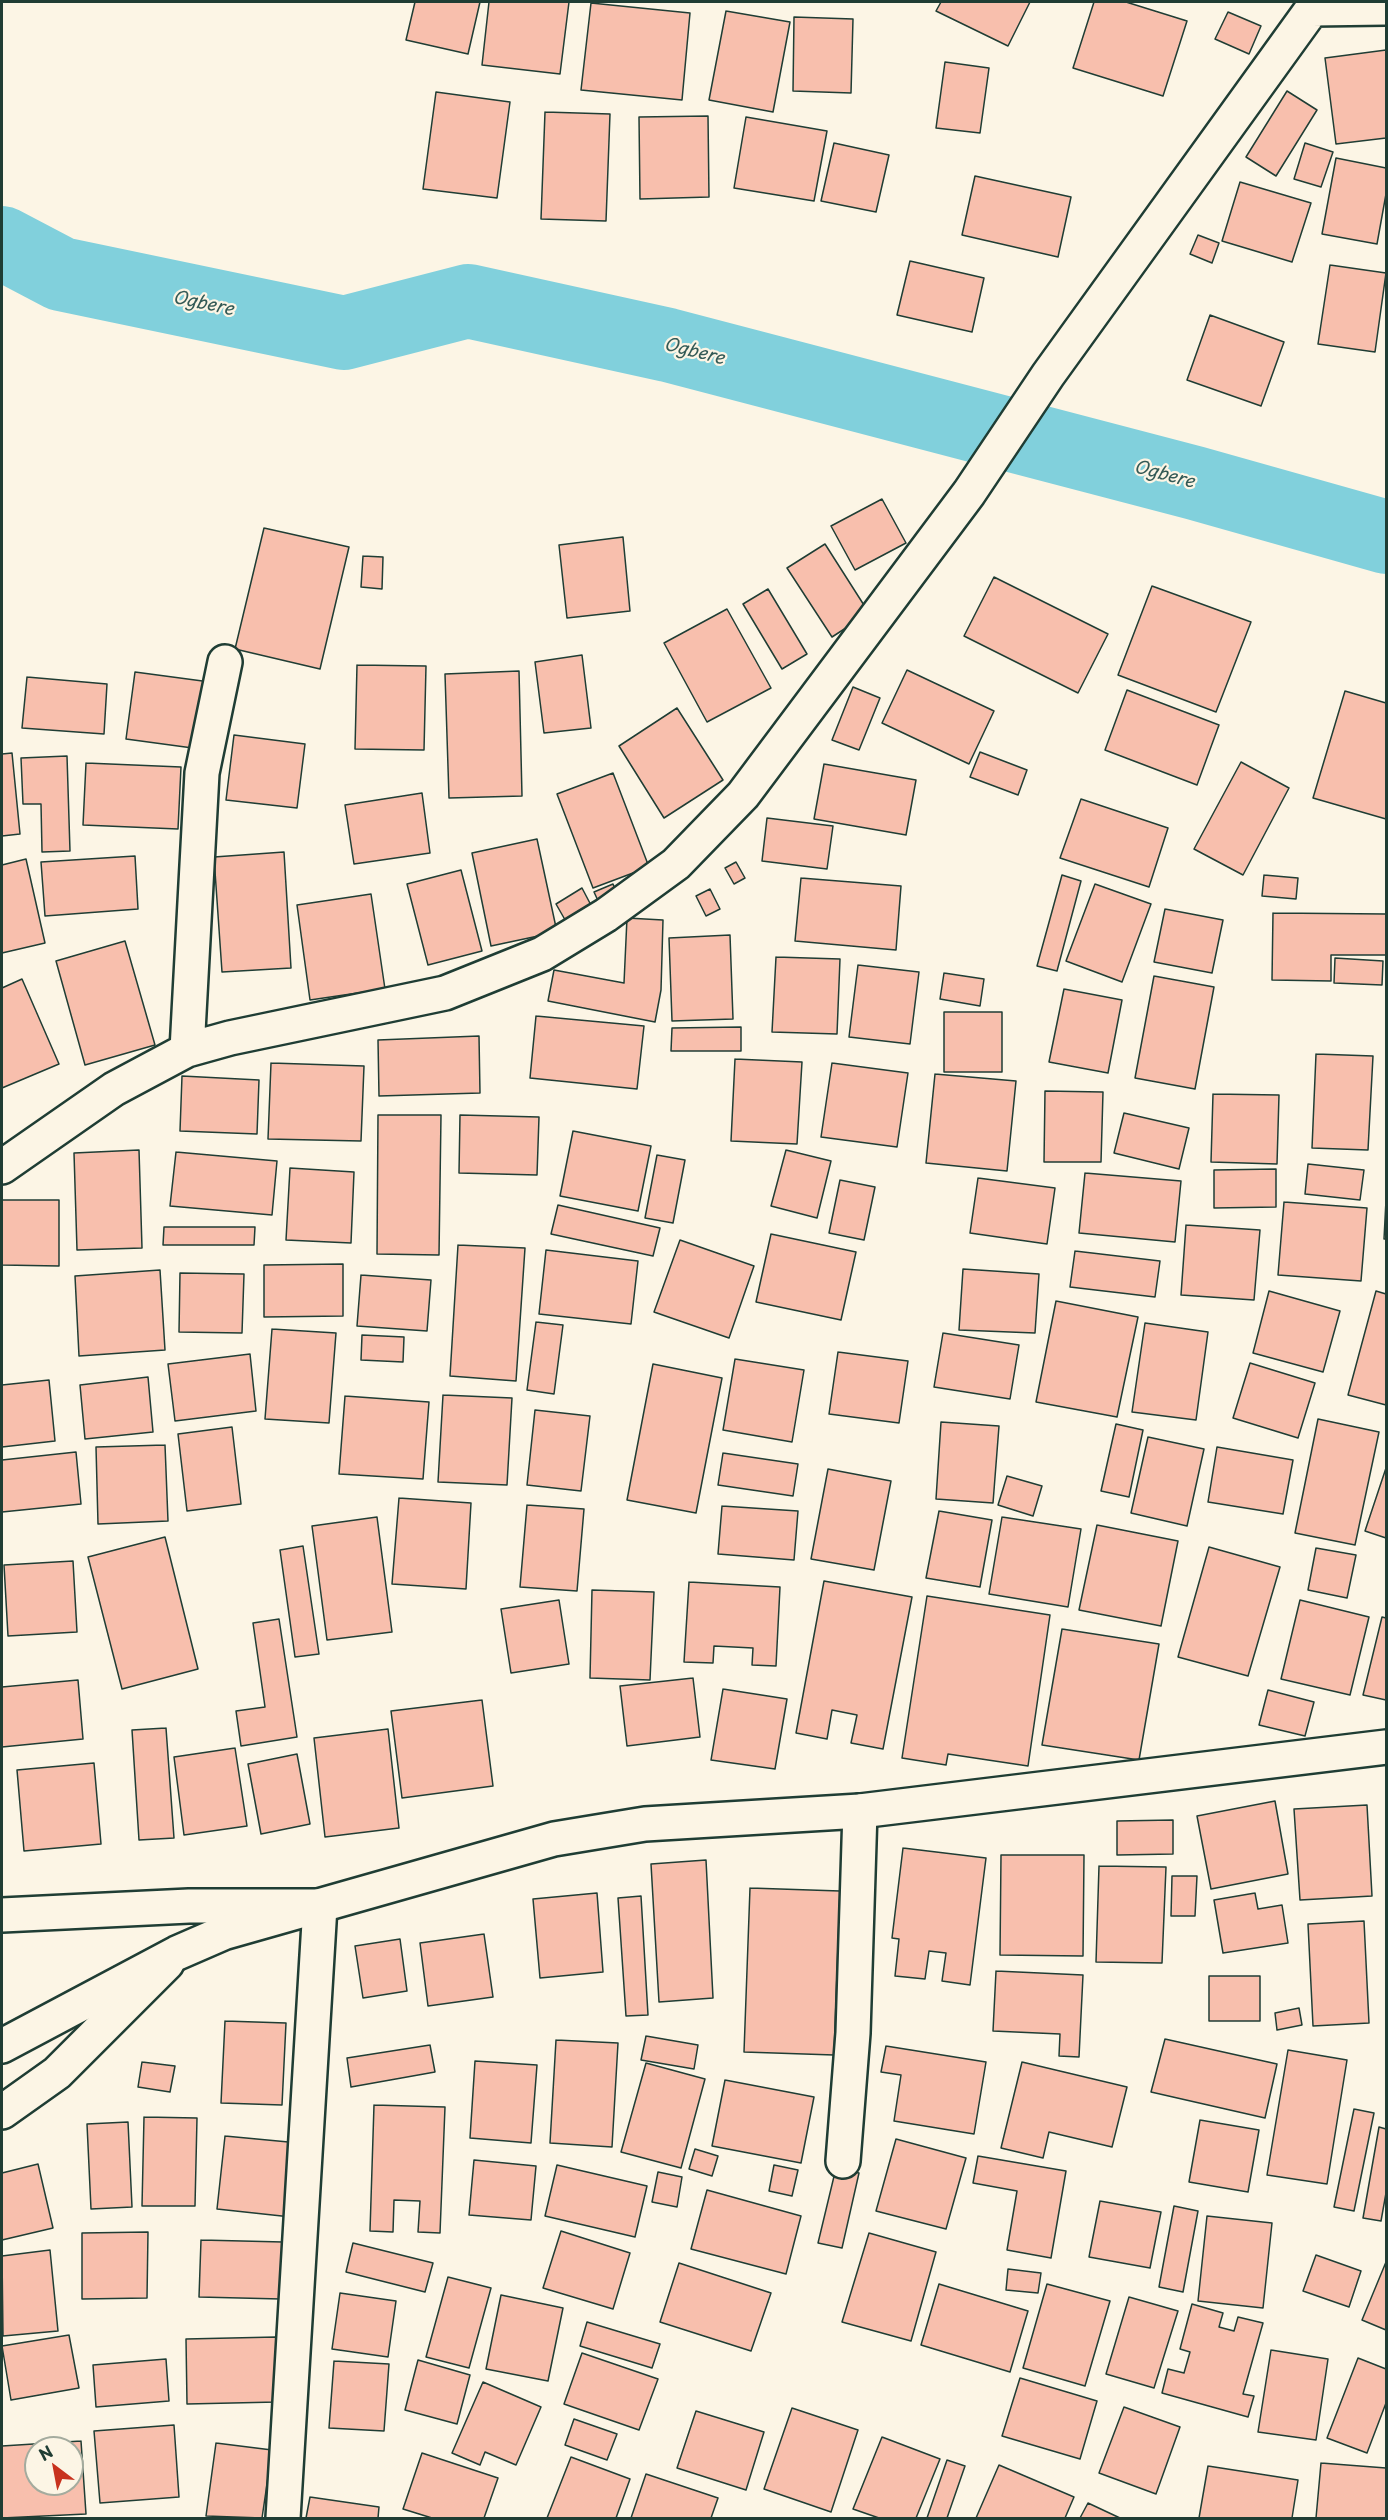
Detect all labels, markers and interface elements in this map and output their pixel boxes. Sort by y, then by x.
water label: Ogbere [170,287,236,321]
water label: Ogbere [661,334,727,370]
water label: Ogbere [1131,457,1197,493]
north arrow [24,2436,84,2496]
text: N [34,2439,57,2466]

